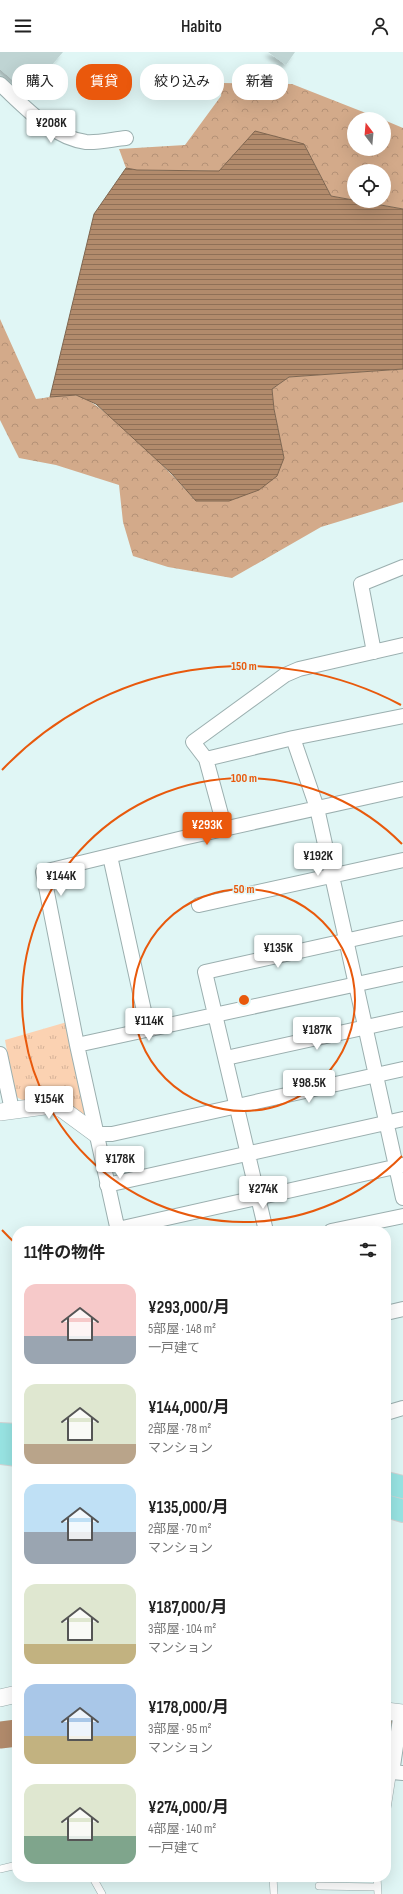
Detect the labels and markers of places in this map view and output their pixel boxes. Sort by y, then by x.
pin: ¥208K [23,110,79,144]
pin: ¥293K [179,812,235,846]
pin: ¥192K [290,843,346,877]
pin: ¥144K [33,863,89,897]
pin: ¥135K [250,935,306,969]
centre of rings [237,993,251,1007]
pin: ¥114K [121,1008,177,1042]
pin: ¥187K [289,1017,345,1051]
pin: ¥98.5K [276,1070,342,1104]
pin: ¥154K [21,1086,77,1120]
pin: ¥178K [92,1146,148,1180]
pin: ¥274K [235,1176,291,1210]

